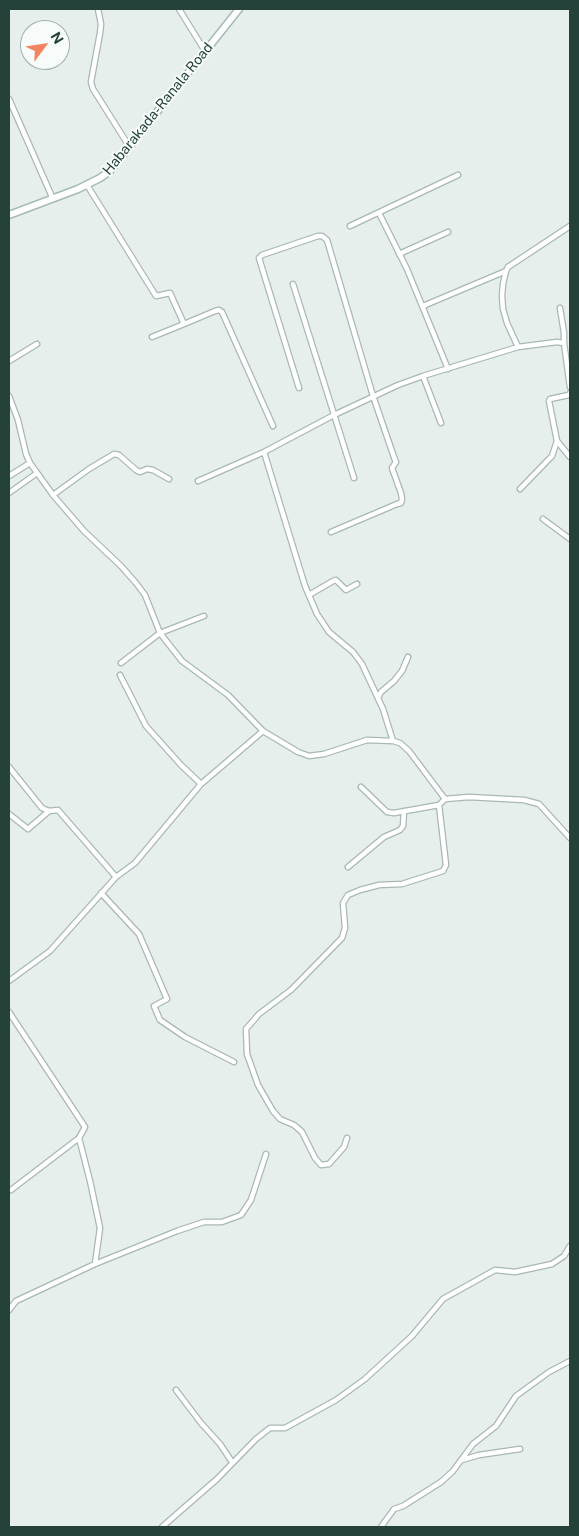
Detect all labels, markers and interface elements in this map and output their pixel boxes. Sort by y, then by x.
north arrow [20,20,70,70]
text: N [47,29,67,47]
street label: Habarakada-Ranala Road [99,39,217,179]

